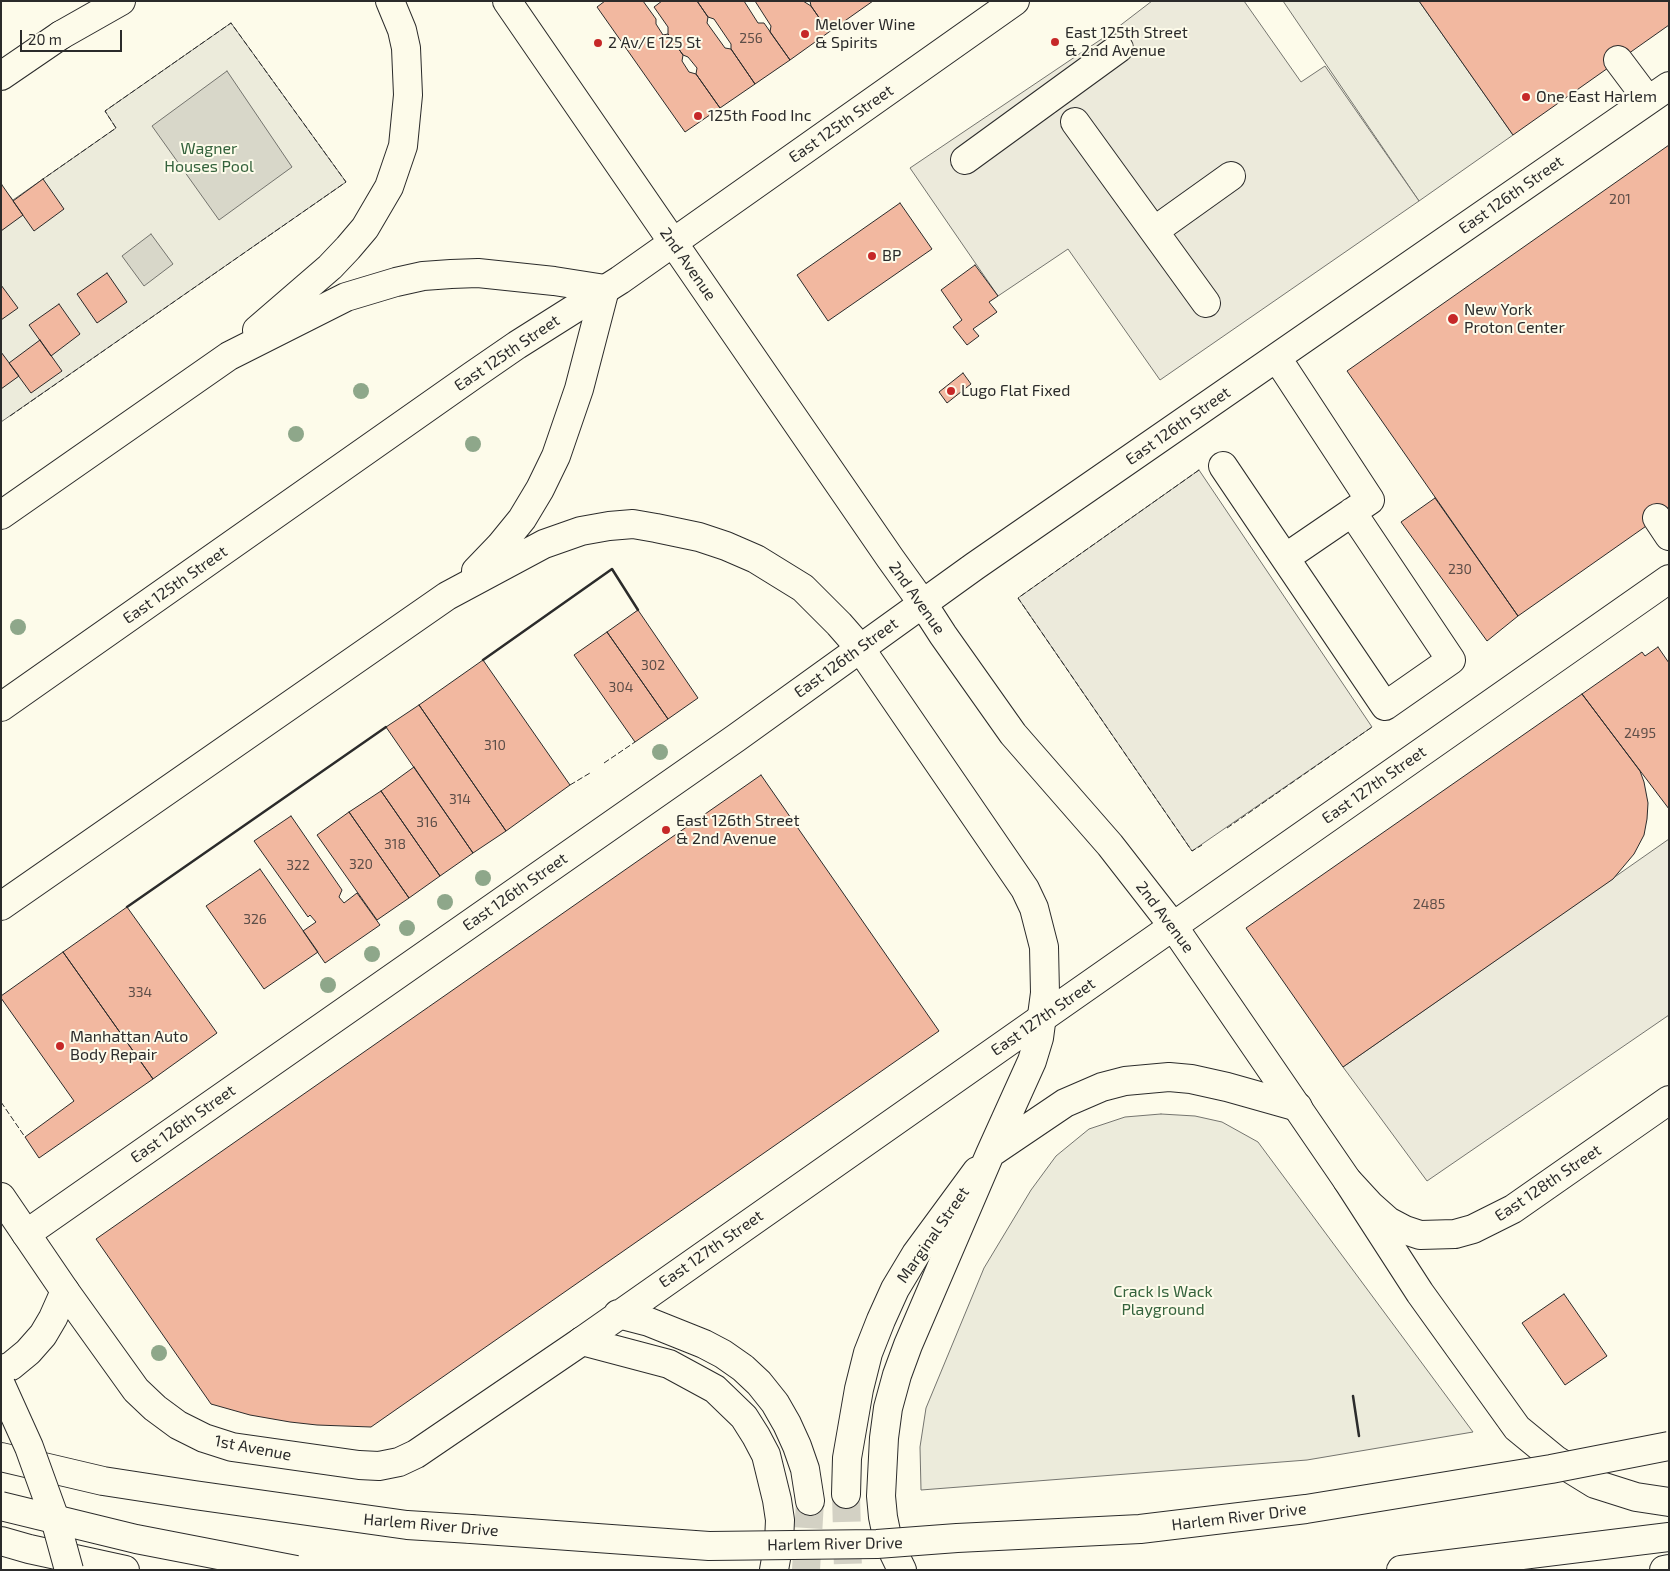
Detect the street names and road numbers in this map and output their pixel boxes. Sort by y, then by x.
street label: East 125th Street [785,81,897,167]
street label: East 126th Street [1455,152,1567,238]
street label: 2nd Avenue [656,224,720,304]
street label: East 125th Street [451,311,563,395]
street label: East 126th Street [1122,383,1234,469]
street label: East 125th Street [119,542,231,628]
street label: 2nd Avenue [885,558,949,638]
street label: East 126th Street [790,614,902,702]
street label: East 127th Street [1318,742,1430,828]
street label: East 126th Street [459,849,571,935]
street label: 2nd Avenue [1132,877,1198,957]
street label: East 127th Street [987,974,1099,1060]
street label: East 126th Street [127,1081,239,1167]
street label: East 128th Street [1491,1140,1605,1226]
street label: Marginal Street [893,1183,973,1287]
street label: East 127th Street [655,1206,767,1292]
street label: 1st Avenue [213,1431,293,1465]
street label: Harlem River Drive [1171,1499,1307,1535]
street label: Harlem River Drive [363,1510,499,1540]
street label: Harlem River Drive [767,1533,903,1555]

